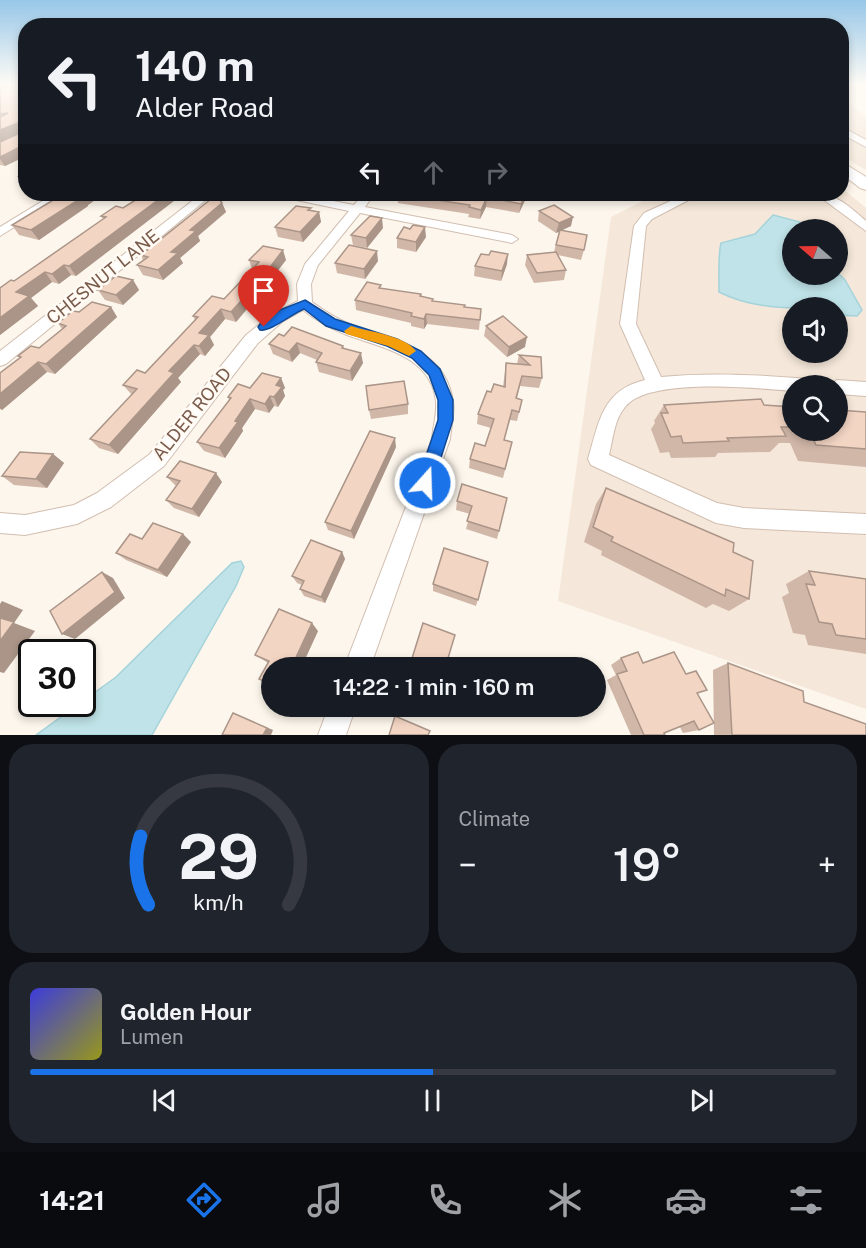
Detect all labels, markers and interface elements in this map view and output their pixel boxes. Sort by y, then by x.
text: 140 m [135,41,255,90]
icon: left [36,42,114,120]
text: Alder Road [135,91,274,123]
icon: left [354,156,387,189]
icon: ahead [417,156,450,189]
icon: right [480,156,513,189]
north arrow [782,219,848,285]
map controls [782,219,848,441]
street label: CHESNUT LANE [42,225,163,328]
pin [238,265,289,327]
icon: arrive [247,274,280,307]
button: sound [782,297,848,363]
street label: ALDER ROAD [148,363,235,464]
button: search [782,375,848,441]
position arrow [393,451,457,515]
speed limit sign: 30 [18,639,96,717]
text: 14:22 · 1 min · 160 m [333,674,534,700]
text: Climate [459,807,530,831]
text: 29 [178,820,259,893]
text: 19° [613,838,682,891]
text: − [459,846,477,884]
text: + [818,846,836,884]
text: km/h [194,891,244,916]
text: Golden Hour [120,999,251,1025]
text: Lumen [120,1025,184,1049]
icon: previous [148,1084,181,1117]
icon: pause [416,1084,449,1117]
icon: next [685,1084,718,1117]
icon: directions [183,1179,225,1221]
icon: music [304,1179,346,1221]
icon: phone [424,1179,466,1221]
icon: climate [544,1179,586,1221]
icon: car [665,1179,707,1221]
icon: filters [785,1179,827,1221]
text: 14:21 [39,1184,105,1216]

